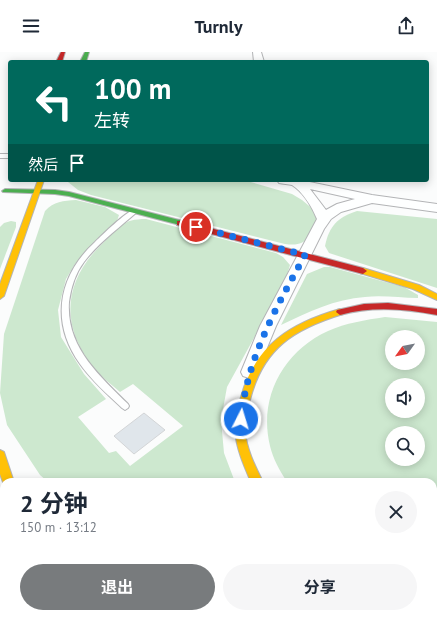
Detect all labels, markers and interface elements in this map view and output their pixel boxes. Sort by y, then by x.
icon: menu [20,15,42,37]
text: Turnly [194,15,243,38]
icon: share [395,15,417,37]
text: 100 m [94,70,171,107]
icon: left [28,76,80,128]
text: 左转 [94,109,130,132]
icon: arrive [66,152,88,174]
text: 然后 [28,155,58,174]
pin [179,210,213,244]
icon: arrive [185,216,207,238]
north arrow [385,330,425,370]
map controls [385,330,425,466]
button: sound [385,378,425,418]
position arrow [220,398,262,440]
button: search [385,426,425,466]
text: 2 分钟 [20,488,88,519]
button: close [375,491,417,533]
text: 150 m · 13:12 [20,519,97,536]
button: 退出 [20,564,215,610]
button: 分享 [223,564,417,610]

